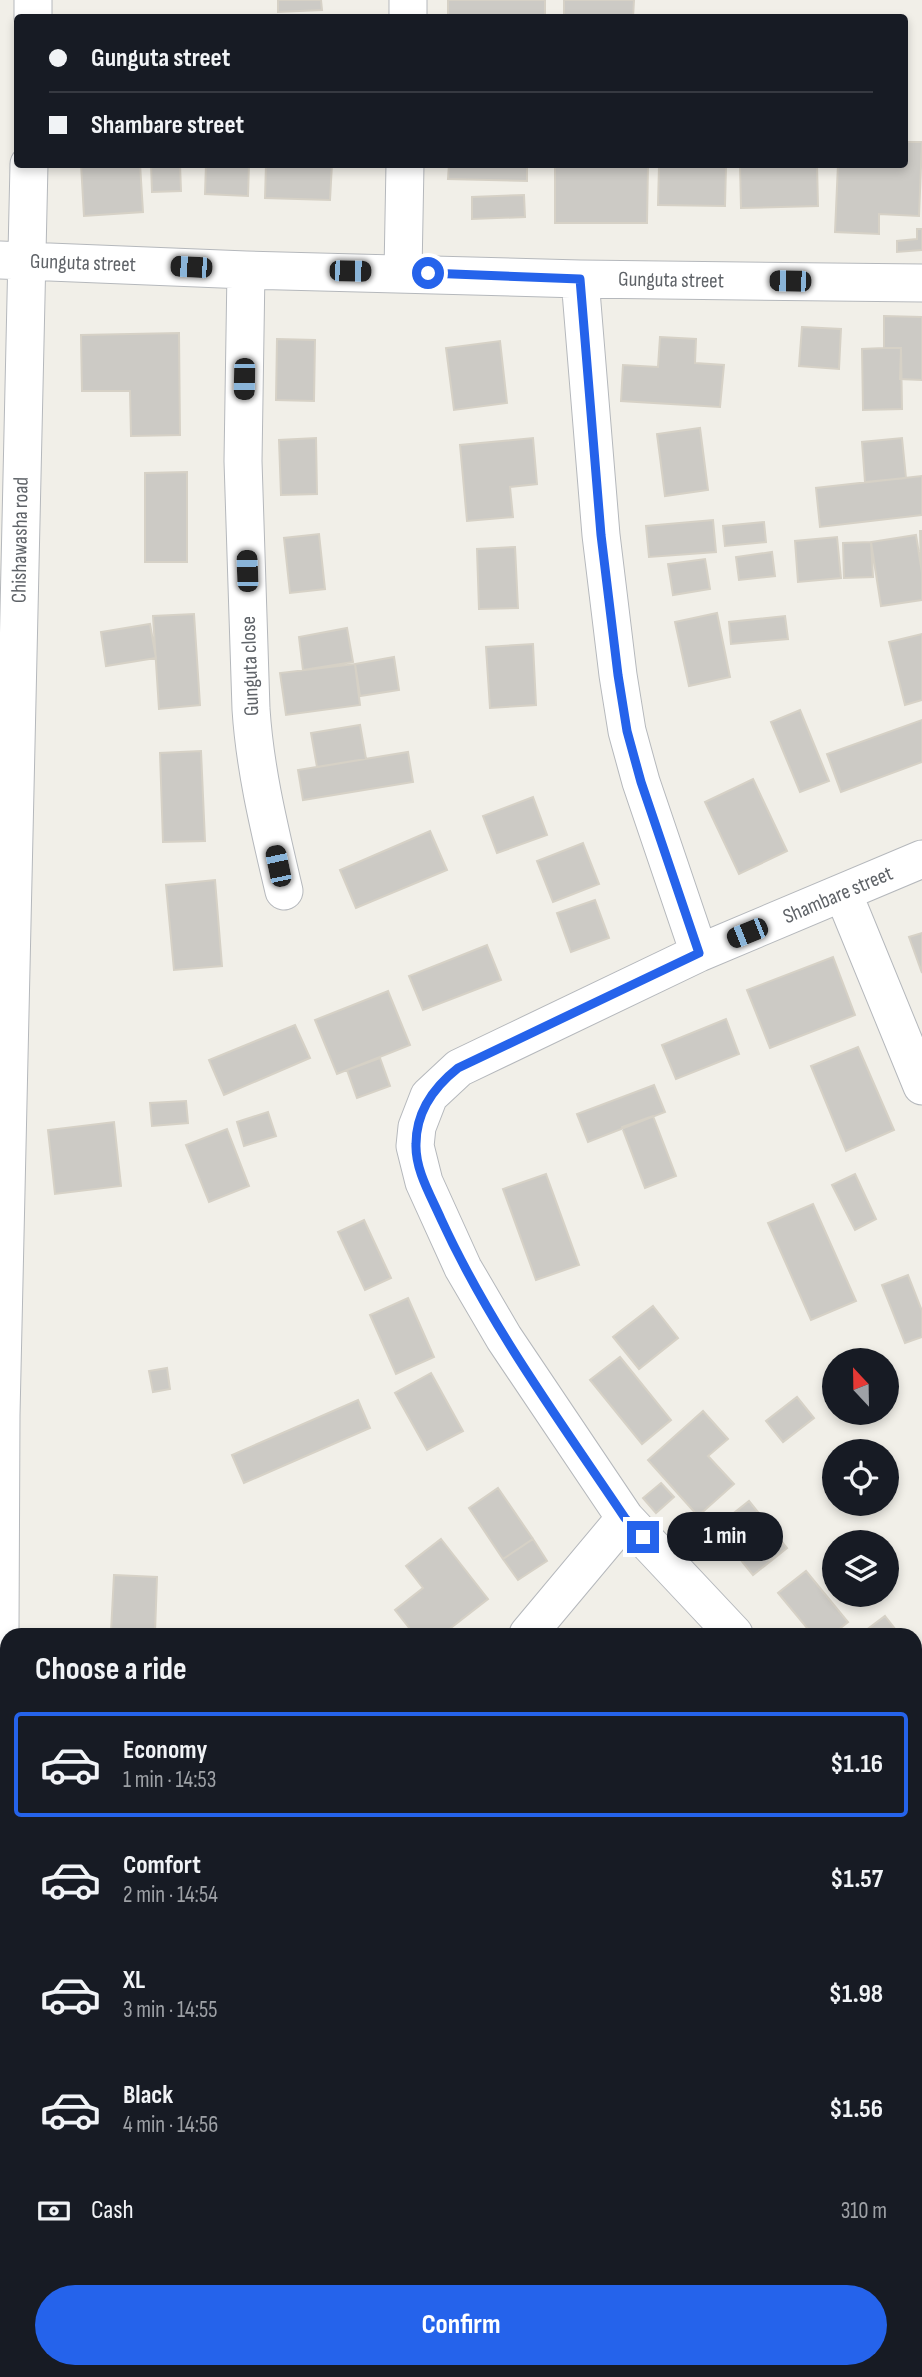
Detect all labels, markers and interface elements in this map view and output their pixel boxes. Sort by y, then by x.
text: Gunguta street [91,43,230,74]
text: Shambare street [91,110,244,141]
street label: Gunguta street [30,249,136,277]
car [170,255,213,279]
route start [412,257,444,289]
car [329,260,372,282]
street label: Gunguta street [618,267,724,293]
car [769,270,812,292]
car [234,358,255,400]
street label: Chishawasha road [6,477,34,603]
car [236,550,259,592]
street label: Gunguta close [236,616,264,716]
car [264,843,293,889]
street label: Shambare street [779,861,897,929]
car [724,915,771,951]
north arrow [822,1348,900,1424]
map controls [822,1348,899,1607]
button: locate [822,1439,899,1516]
callout: 1 min [668,1512,783,1562]
route end [627,1521,659,1553]
text: 1 min [704,1522,746,1550]
button: layers [822,1530,899,1607]
text: Choose a ride [35,1650,187,1689]
icon: car [39,1733,102,1796]
text: Economy [123,1735,207,1766]
text: $1.16 [830,1749,883,1780]
text: 1 min · 14:53 [123,1766,216,1794]
icon: car [39,1848,102,1911]
text: Comfort [123,1850,201,1881]
text: $1.57 [830,1864,883,1895]
text: 2 min · 14:54 [123,1881,218,1909]
icon: car [39,1963,102,2026]
text: XL [123,1965,145,1996]
text: $1.98 [829,1979,883,2010]
text: 3 min · 14:55 [123,1996,218,2024]
icon: car [39,2078,102,2141]
text: Black [123,2080,173,2111]
text: $1.56 [829,2094,883,2125]
text: 4 min · 14:56 [123,2111,218,2139]
icon: cash [35,2192,73,2230]
text: Cash [91,2195,134,2226]
text: 310 m [841,2197,887,2225]
button: Confirm [35,2285,887,2365]

